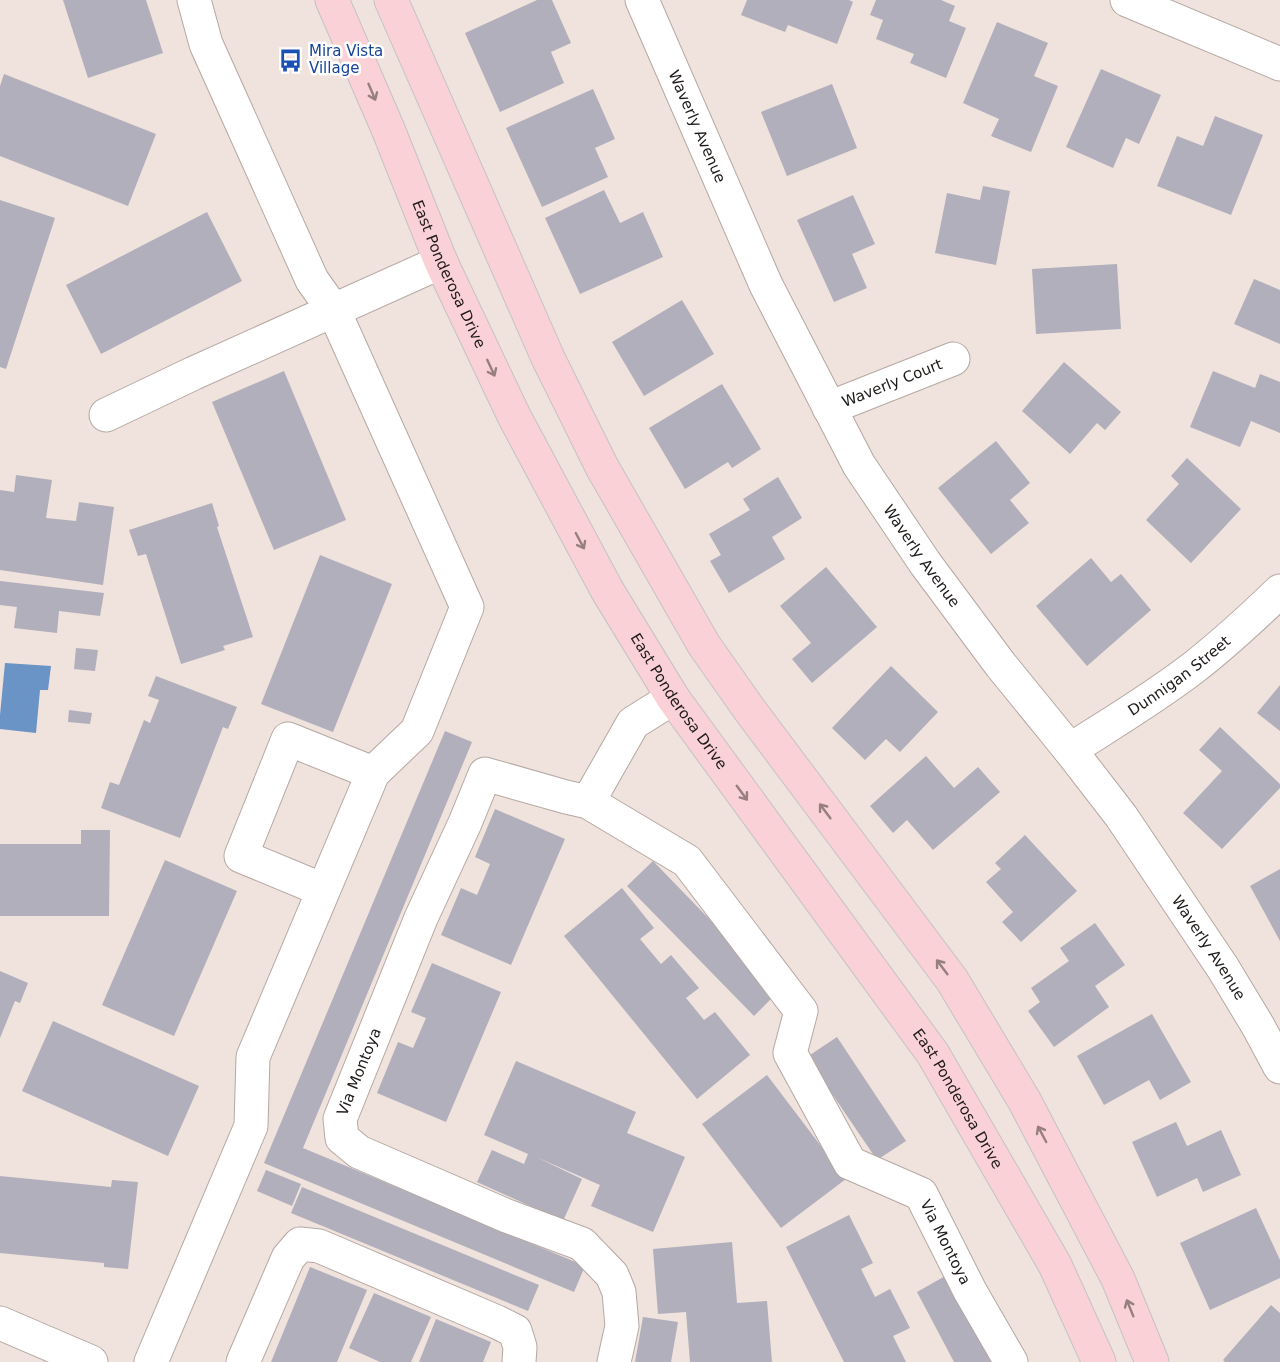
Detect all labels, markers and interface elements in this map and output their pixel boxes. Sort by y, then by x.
place label: Mira Vista Village [309,42,383,77]
bus stop icon: Mira Vista Village [278,47,304,73]
street label: Waverly Avenue [665,67,729,186]
one-way arrow [367,83,378,101]
street label: East Ponderosa Drive [408,198,489,351]
street label: Waverly Court [839,355,945,411]
one-way arrow [485,358,497,376]
street label: Waverly Avenue [880,502,964,611]
one-way arrow [574,532,586,549]
street label: East Ponderosa Drive [627,630,731,773]
street label: Dunnigan Street [1125,632,1234,720]
one-way arrow [736,784,749,800]
one-way arrow [819,803,831,819]
street label: Waverly Avenue [1168,892,1249,1003]
one-way arrow [936,959,948,975]
street label: Via Montoya [333,1025,385,1118]
street label: East Ponderosa Drive [909,1025,1006,1172]
one-way arrow [1036,1126,1048,1143]
street label: Via Montoya [916,1197,974,1288]
one-way arrow [1124,1299,1135,1318]

